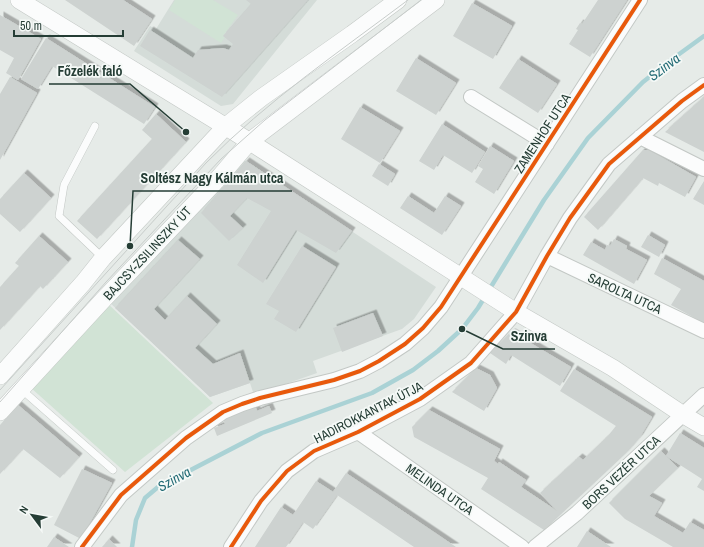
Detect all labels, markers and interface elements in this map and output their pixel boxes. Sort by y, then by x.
scale bar [14,12,123,38]
text: 50 m [20,18,42,34]
water label: Szinva [645,49,683,85]
callout: Főzelék faló [49,58,130,84]
text: Főzelék faló [57,62,123,80]
street label: ZAMENHOF UTCA [510,89,575,176]
callout: Soltész Nagy Kálmán utca [133,165,292,191]
text: Soltész Nagy Kálmán utca [141,169,284,187]
street label: BAJCSY-ZSILINSZKY ÚT [100,203,196,304]
street label: SAROLTA UTCA [585,269,665,318]
callout: Szinva [503,323,555,349]
text: Szinva [511,327,548,345]
street label: HADIROKKANTAK ÚTJA [311,377,426,447]
street label: BORS VEZÉR UTCA [579,431,665,513]
street label: MELINDA UTCA [403,460,478,519]
water label: Szinva [154,463,194,495]
north arrow [12,495,52,535]
text: N [16,503,31,516]

